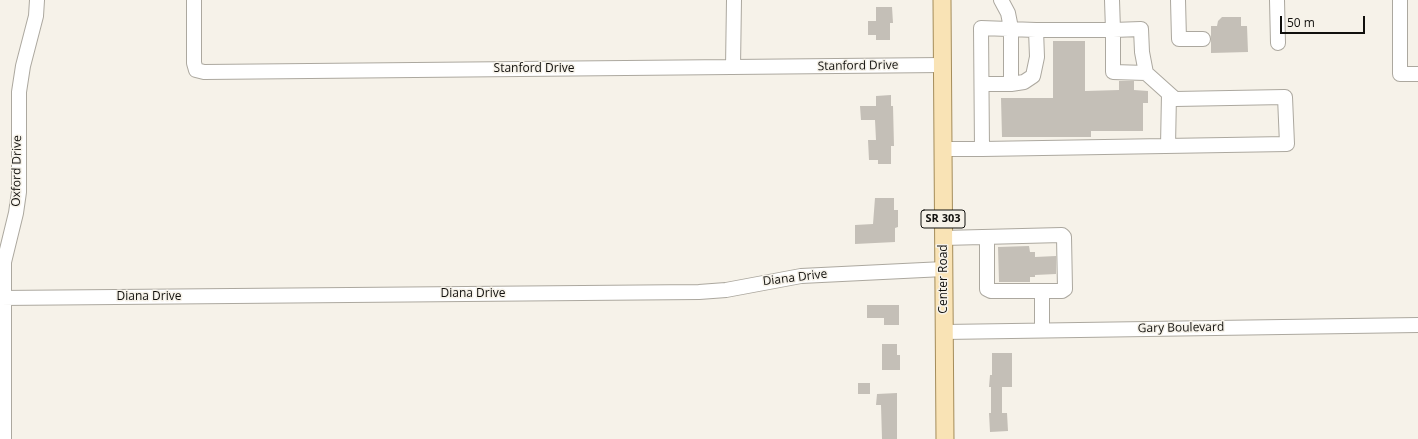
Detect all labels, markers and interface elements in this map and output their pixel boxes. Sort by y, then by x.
scale bar [1282,8,1367,34]
text: 50 m [1287,14,1315,31]
street label: Stanford Drive [817,58,899,74]
street label: Stanford Drive [494,62,574,76]
street label: Oxford Drive [9,135,25,207]
road number: SR 303 [921,210,965,228]
street label: Center Road [937,244,951,314]
street label: Diana Drive [762,267,828,289]
street label: Diana Drive [441,287,505,301]
street label: Diana Drive [117,290,181,304]
street label: Gary Boulevard [1138,320,1224,336]

